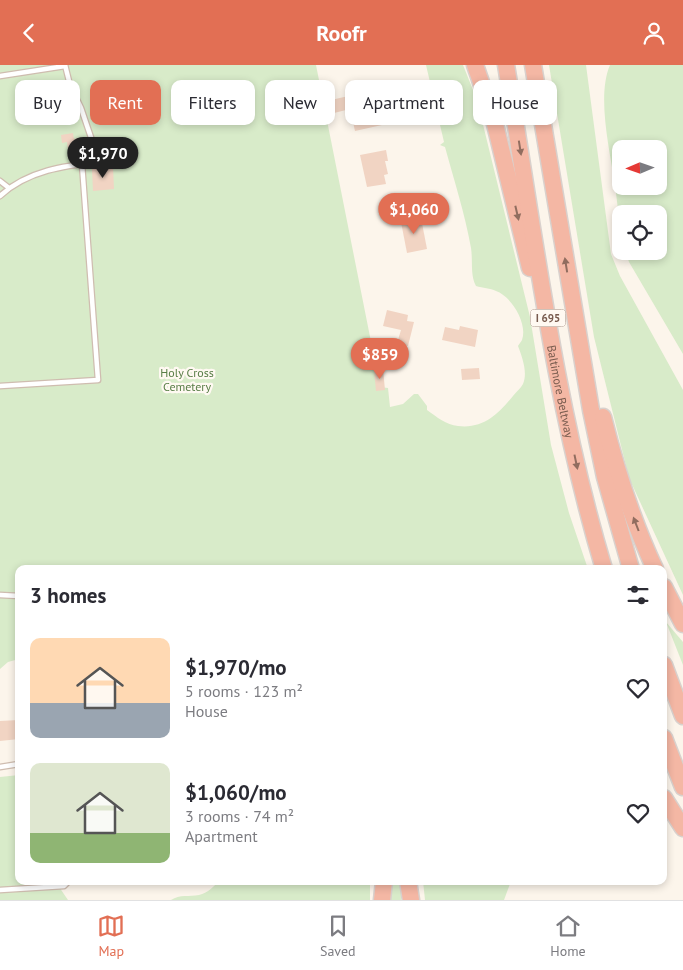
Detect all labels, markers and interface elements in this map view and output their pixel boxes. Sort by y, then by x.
icon: back [15,19,43,47]
text: Roofr [316,19,367,47]
icon: person [640,19,668,47]
chip: Buy [15,80,80,125]
chip: Rent [90,80,161,125]
chip: Filters [171,80,255,125]
chip: New [265,80,335,125]
chip: Apartment [345,80,463,125]
chip: House [473,80,557,125]
pin: $1,970 [62,137,144,179]
one-way arrow [516,140,524,156]
north arrow [612,140,668,195]
map controls [612,140,667,260]
text: $1,970 [78,143,128,163]
pin: $1,060 [373,193,455,235]
text: $1,060 [389,199,439,219]
one-way arrow [513,205,521,220]
button: locate [612,205,667,260]
one-way arrow [561,257,569,273]
road number: I 695 [530,309,566,327]
pin: $859 [350,337,410,380]
text: $859 [362,344,398,364]
street label: Baltimore Beltway [544,344,578,440]
park label: Holy Cross Cemetery [160,365,214,394]
one-way arrow [573,455,581,471]
one-way arrow [632,516,640,531]
icon: filters [624,581,652,609]
text: 3 homes [30,582,106,609]
text: $1,970/mo [185,654,287,681]
icon: home [70,658,130,718]
icon: heart [624,674,652,702]
text: 5 rooms · 123 m² [185,681,303,701]
text: House [185,701,228,721]
text: $1,060/mo [185,779,287,806]
icon: home [70,783,130,843]
icon: heart [624,799,652,827]
text: 3 rooms · 74 m² [185,806,294,826]
text: Apartment [185,826,258,846]
tab: Map [97,912,125,960]
tab: Saved [320,912,356,960]
tab: Home [550,912,586,960]

